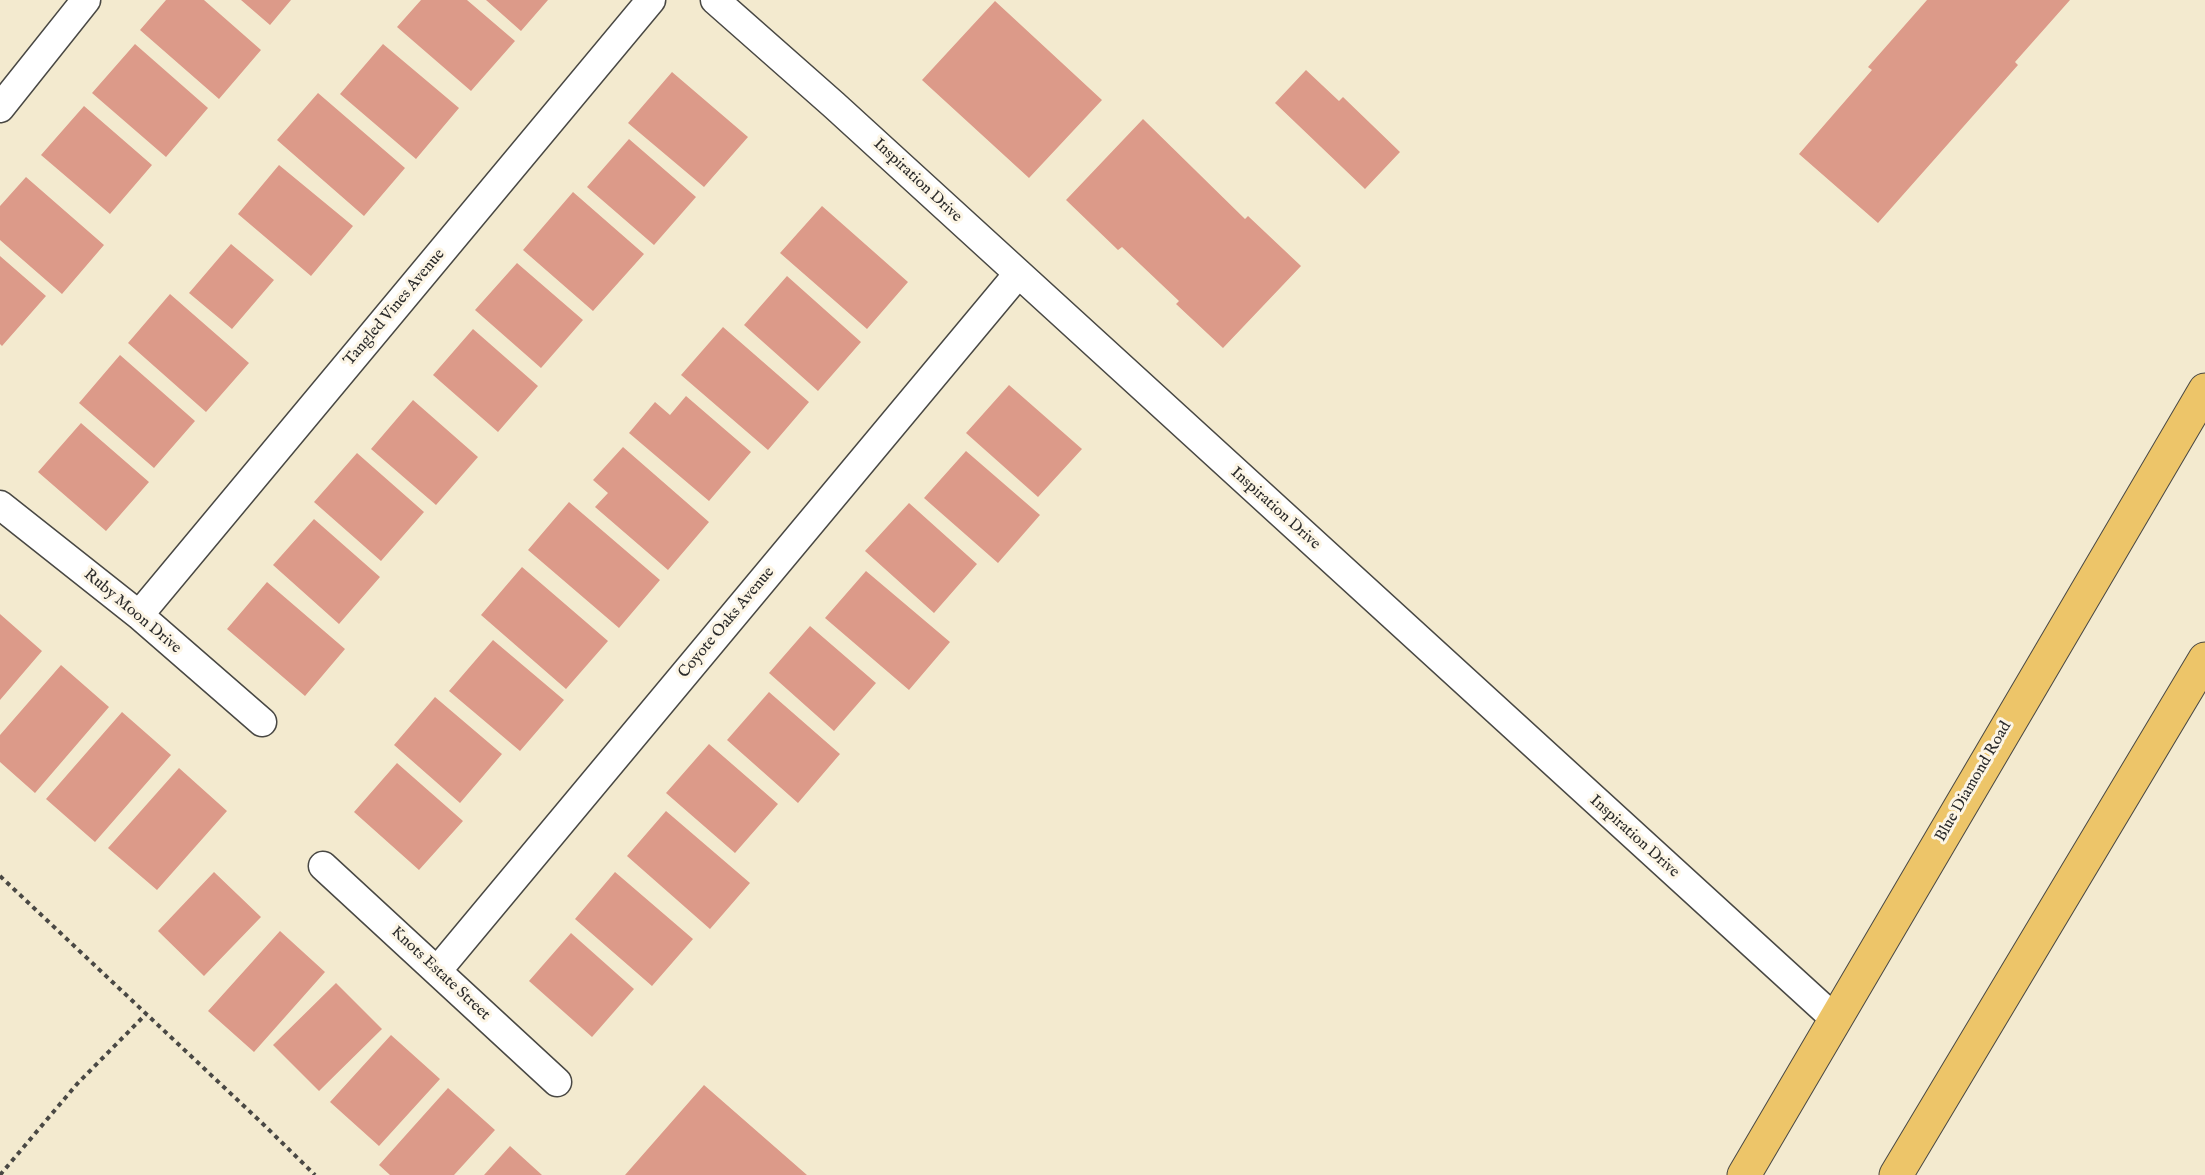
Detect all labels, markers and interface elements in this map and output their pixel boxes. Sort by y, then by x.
street label: Inspiration Drive [869,135,965,227]
street label: Tangled Vines Avenue [340,246,450,370]
street label: Inspiration Drive [1226,464,1324,554]
street label: Coyote Oaks Avenue [675,564,779,682]
street label: Ruby Moon Drive [79,566,185,658]
street label: Blue Diamond Road [1932,718,2016,846]
street label: Inspiration Drive [1585,792,1683,882]
street label: Knots Estate Street [386,923,494,1025]

